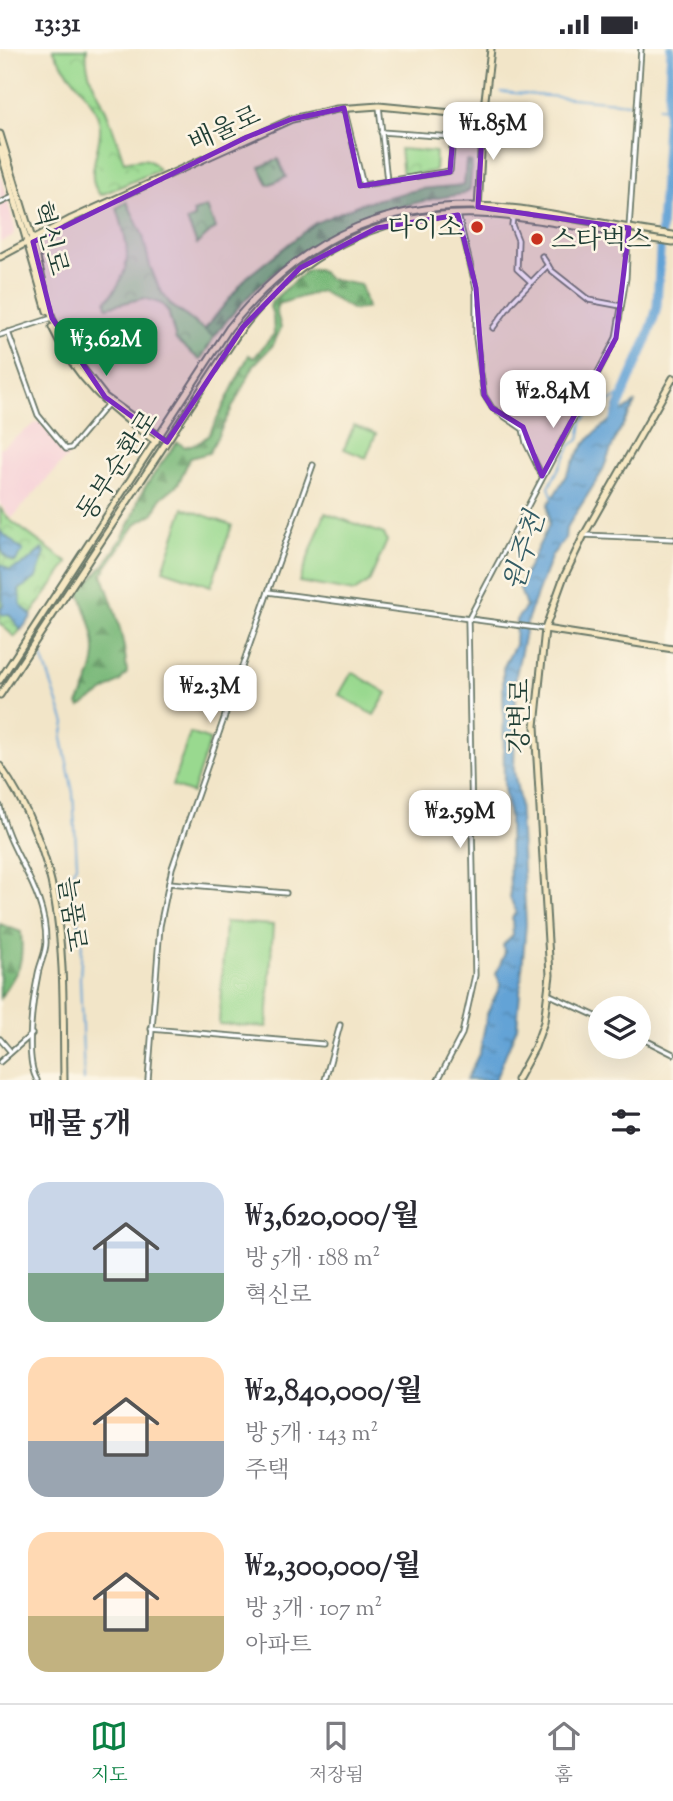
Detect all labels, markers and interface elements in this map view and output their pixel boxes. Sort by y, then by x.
text: 13:31 [35,6,80,43]
street label: 배울로 [183,98,267,163]
pin: ₩1.85M [436,103,550,162]
text: ₩1.85M [459,108,527,141]
street label: 혁신로 [21,197,76,280]
place label: 다이소 [388,211,463,248]
marker: 다이소 [469,219,485,235]
place label: 스타벅스 [551,223,651,260]
marker: 스타벅스 [529,231,545,247]
pin: ₩3.62M [49,319,163,378]
text: ₩3.62M [70,324,142,357]
pin: ₩2.84M [496,371,610,430]
text: ₩2.84M [516,376,590,409]
street label: 동부순환로 [69,404,169,529]
water label: 원주천 [495,505,557,597]
pin: ₩2.3M [161,665,259,725]
text: ₩2.3M [180,671,240,704]
street label: 강변로 [502,678,541,754]
pin: ₩2.59M [403,791,517,850]
text: ₩2.59M [425,796,495,829]
street label: 늘품로 [47,874,94,954]
map controls [588,996,651,1059]
button: layers [588,996,651,1059]
icon: filters [607,1103,645,1141]
text: 매물 5개 [28,1104,132,1147]
text: ₩3,620,000/월 [245,1196,420,1239]
icon: home [84,1210,168,1294]
text: 방 5개 · 188 m² [245,1243,380,1276]
text: 혁신로 [245,1280,312,1313]
text: ₩2,840,000/월 [245,1371,423,1414]
icon: home [84,1385,168,1469]
text: 방 5개 · 143 m² [245,1418,378,1451]
text: 주택 [245,1455,289,1488]
text: ₩2,300,000/월 [245,1546,421,1589]
icon: home [84,1560,168,1644]
text: 방 3개 · 107 m² [245,1593,382,1626]
text: 아파트 [245,1630,312,1663]
tab: 지도 [90,1717,128,1790]
tab: 저장됨 [309,1717,364,1790]
tab: 홈 [545,1717,583,1790]

